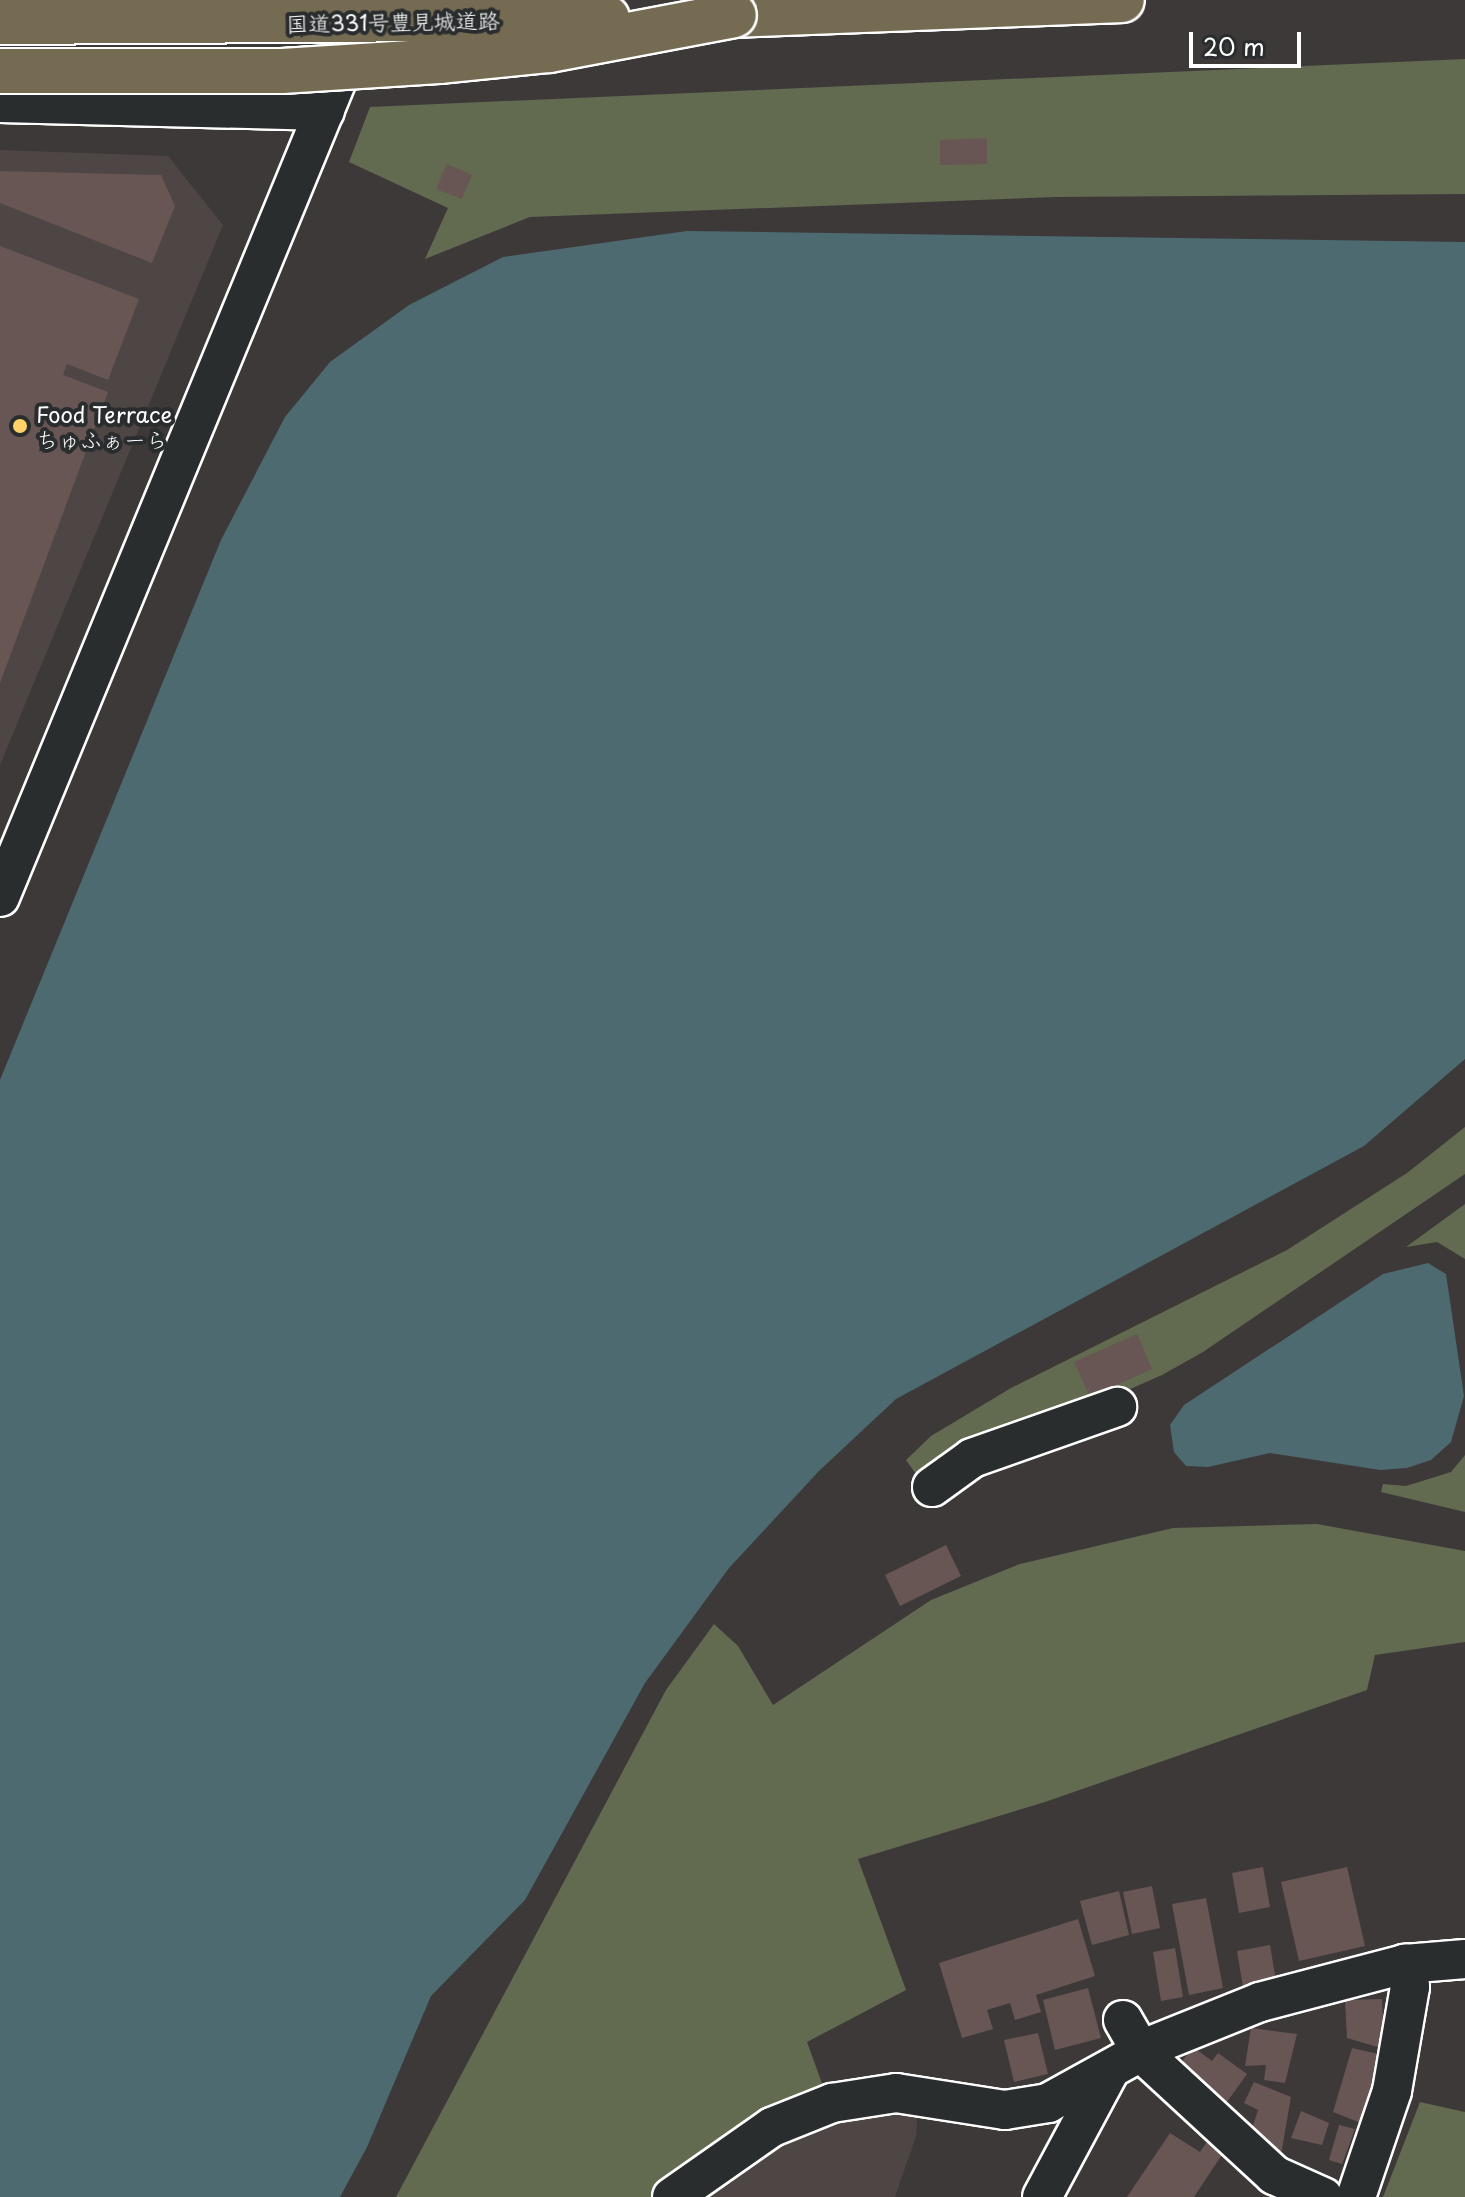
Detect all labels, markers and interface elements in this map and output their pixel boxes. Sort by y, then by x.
street label: 国道331号豊見城道路 [286,6,500,36]
scale bar [1193,16,1305,66]
text: 20 m [1203,28,1265,64]
place label: Food Terrace ちゅふぁーら [36,400,172,452]
marker: Food Terrace ちゅふぁーら [11,417,29,435]

